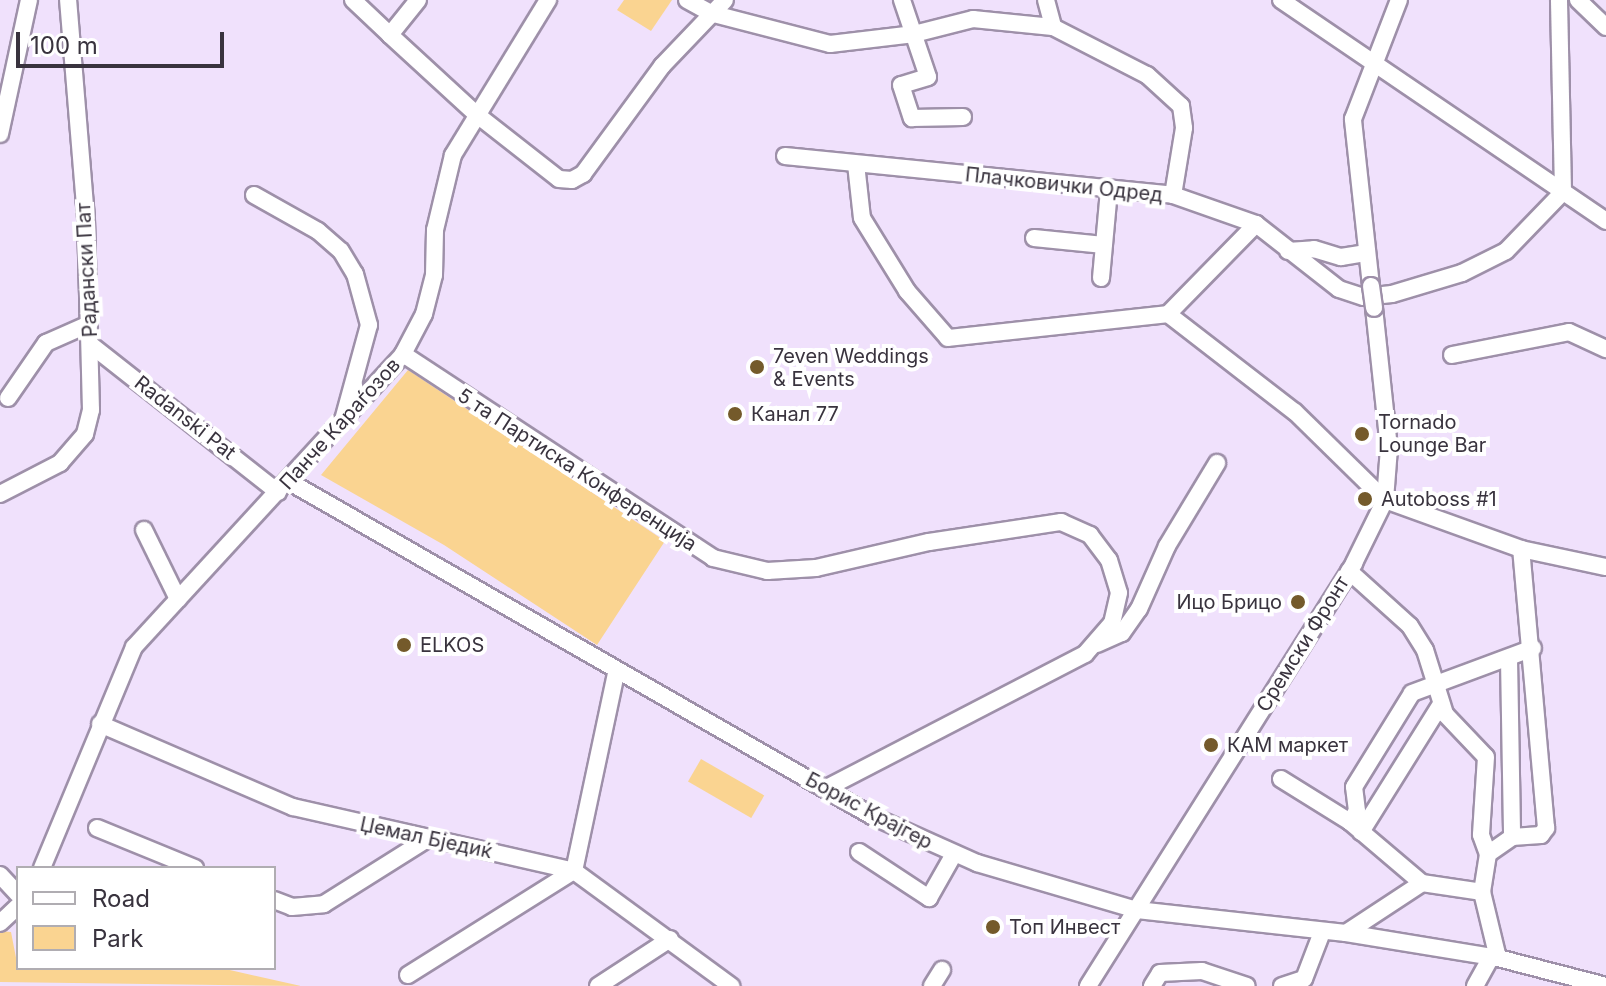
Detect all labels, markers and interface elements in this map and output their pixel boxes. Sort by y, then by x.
scale bar [20,16,228,66]
text: 100 m [30,31,98,60]
street label: Плачковички Одред [964,163,1164,207]
street label: Радански Пат [71,202,103,338]
place label: 7even Weddings & Events [773,344,929,391]
street label: Панче Караѓозов [275,353,405,495]
marker: 7even Weddings & Events [748,358,766,376]
street label: Radanski Pat [130,371,240,465]
street label: 5 та Партиска Конференција [453,384,701,556]
place label: Канал 77 [751,402,839,426]
marker: Канал 77 [726,405,744,423]
place label: Tornado Lounge Bar [1378,410,1486,457]
marker: Tornado Lounge Bar [1353,425,1371,443]
place label: Autoboss #1 [1381,487,1497,511]
marker: Autoboss #1 [1356,490,1374,508]
street label: Сремски Фронт [1252,572,1354,716]
place label: Ицо Брицо [1176,590,1282,614]
marker: Ицо Брицо [1289,593,1307,611]
place label: ELKOS [420,633,484,657]
marker: ELKOS [395,636,413,654]
place label: КАМ маркет [1227,733,1348,757]
marker: КАМ маркет [1202,736,1220,754]
street label: Борис Крајгер [801,767,937,855]
street label: Џемал Бједиќ [358,812,494,864]
legend [16,866,276,970]
text: Road [92,884,150,913]
place label: Топ Инвест [1009,915,1120,939]
marker: Топ Инвест [984,918,1002,936]
text: Park [92,924,143,953]

